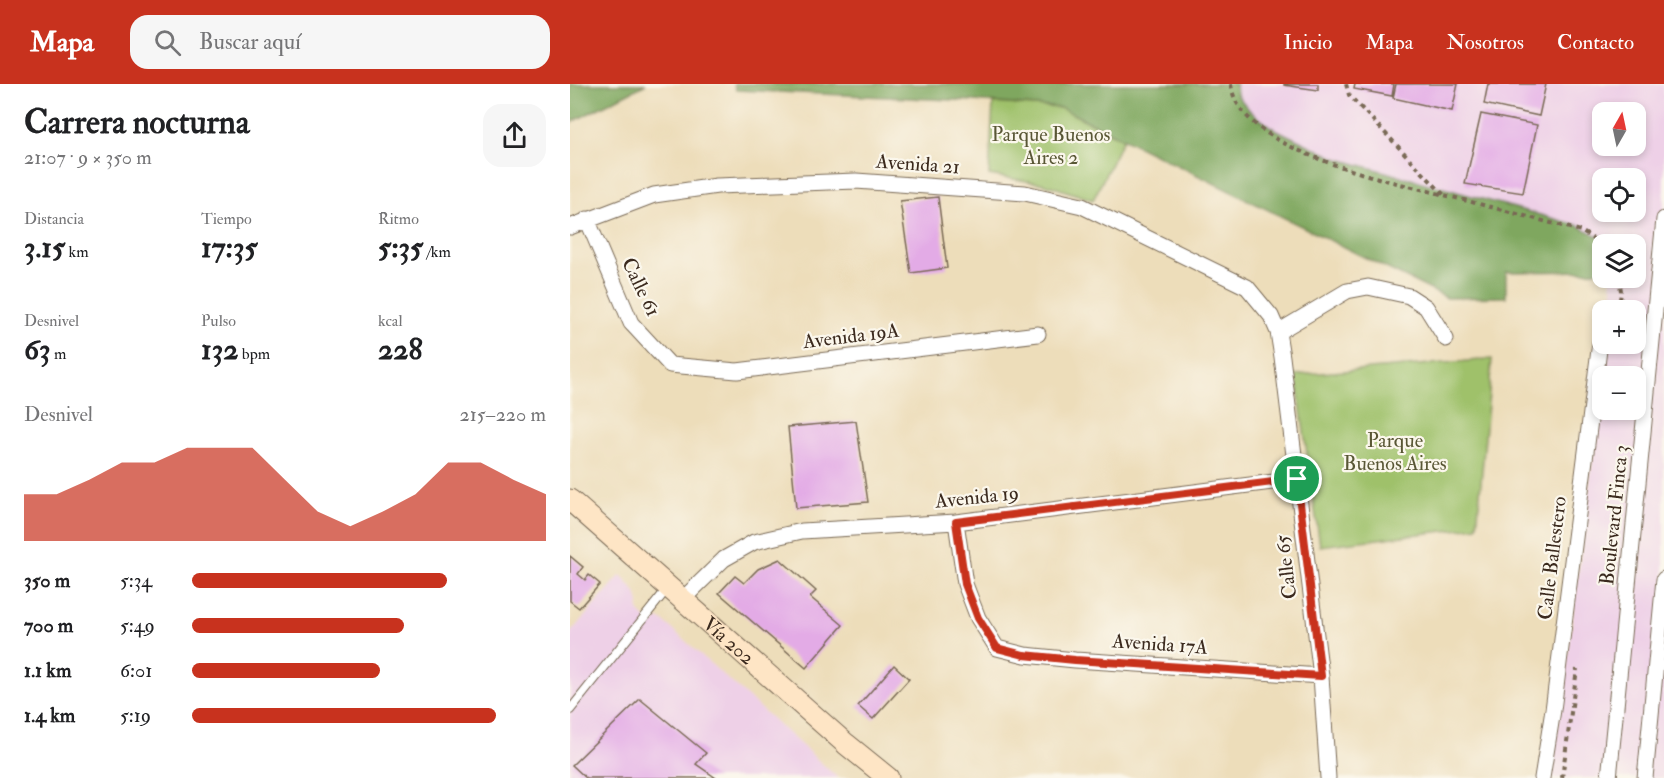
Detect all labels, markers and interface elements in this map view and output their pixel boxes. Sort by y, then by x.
search box [130,15,550,69]
text: Mapa [30,25,94,60]
icon: search [151,26,184,59]
text: Buscar aquí [199,28,301,56]
text: Inicio [1283,29,1332,56]
text: Mapa [1365,29,1413,56]
text: Nosotros [1446,29,1524,56]
text: Contacto [1557,29,1634,56]
text: Carrera nocturna [24,102,249,143]
north arrow [1592,102,1646,156]
map controls [1592,102,1646,420]
button: share [483,104,546,167]
park label: Parque Buenos Aires 2 [992,122,1111,170]
text: 21:07 · 9 × 350 m [24,145,152,170]
street label: Avenida 21 [874,149,961,179]
button: locate [1592,168,1646,222]
text: Distancia [24,209,84,229]
text: Tiempo [201,209,252,229]
text: Ritmo [378,209,419,229]
text: 3.15 [24,229,65,266]
text: 17:35 [201,229,258,266]
text: 5:35 [378,229,423,266]
button: layers [1592,234,1646,288]
text: km [65,242,89,262]
text: /km [423,242,451,262]
street label: Calle 61 [616,253,666,321]
button: + [1592,300,1646,354]
text: Desnivel [24,311,79,331]
text: Pulso [201,311,236,331]
text: kcal [378,311,403,331]
street label: Avenida 19A [800,318,901,354]
text: 63 [24,331,51,368]
text: 132 [201,331,238,368]
text: 228 [378,331,423,368]
text: m [51,344,66,364]
text: bpm [238,344,270,364]
button: − [1592,366,1646,420]
text: Desnivel [24,402,93,427]
text: 215–220 m [460,402,546,427]
park label: Parque Buenos Aires [1343,428,1447,476]
street label: Boulevard Finca 3 [1594,444,1634,586]
pin [1271,453,1322,504]
icon: arrive [1280,462,1313,495]
street label: Avenida 19 [933,480,1020,514]
street label: Calle Ballestero [1532,495,1572,621]
street label: Calle 65 [1270,533,1302,600]
text: 350 m [24,568,70,593]
text: 5:34 [120,568,152,593]
street label: Vía 202 [698,611,760,670]
text: 700 m [24,613,73,638]
text: 5:49 [120,613,155,638]
street label: Avenida 17A [1110,628,1209,660]
text: 1.1 km [24,658,71,683]
text: 6:01 [120,658,152,683]
text: 1.4 km [24,703,75,728]
text: 5:19 [120,703,151,728]

